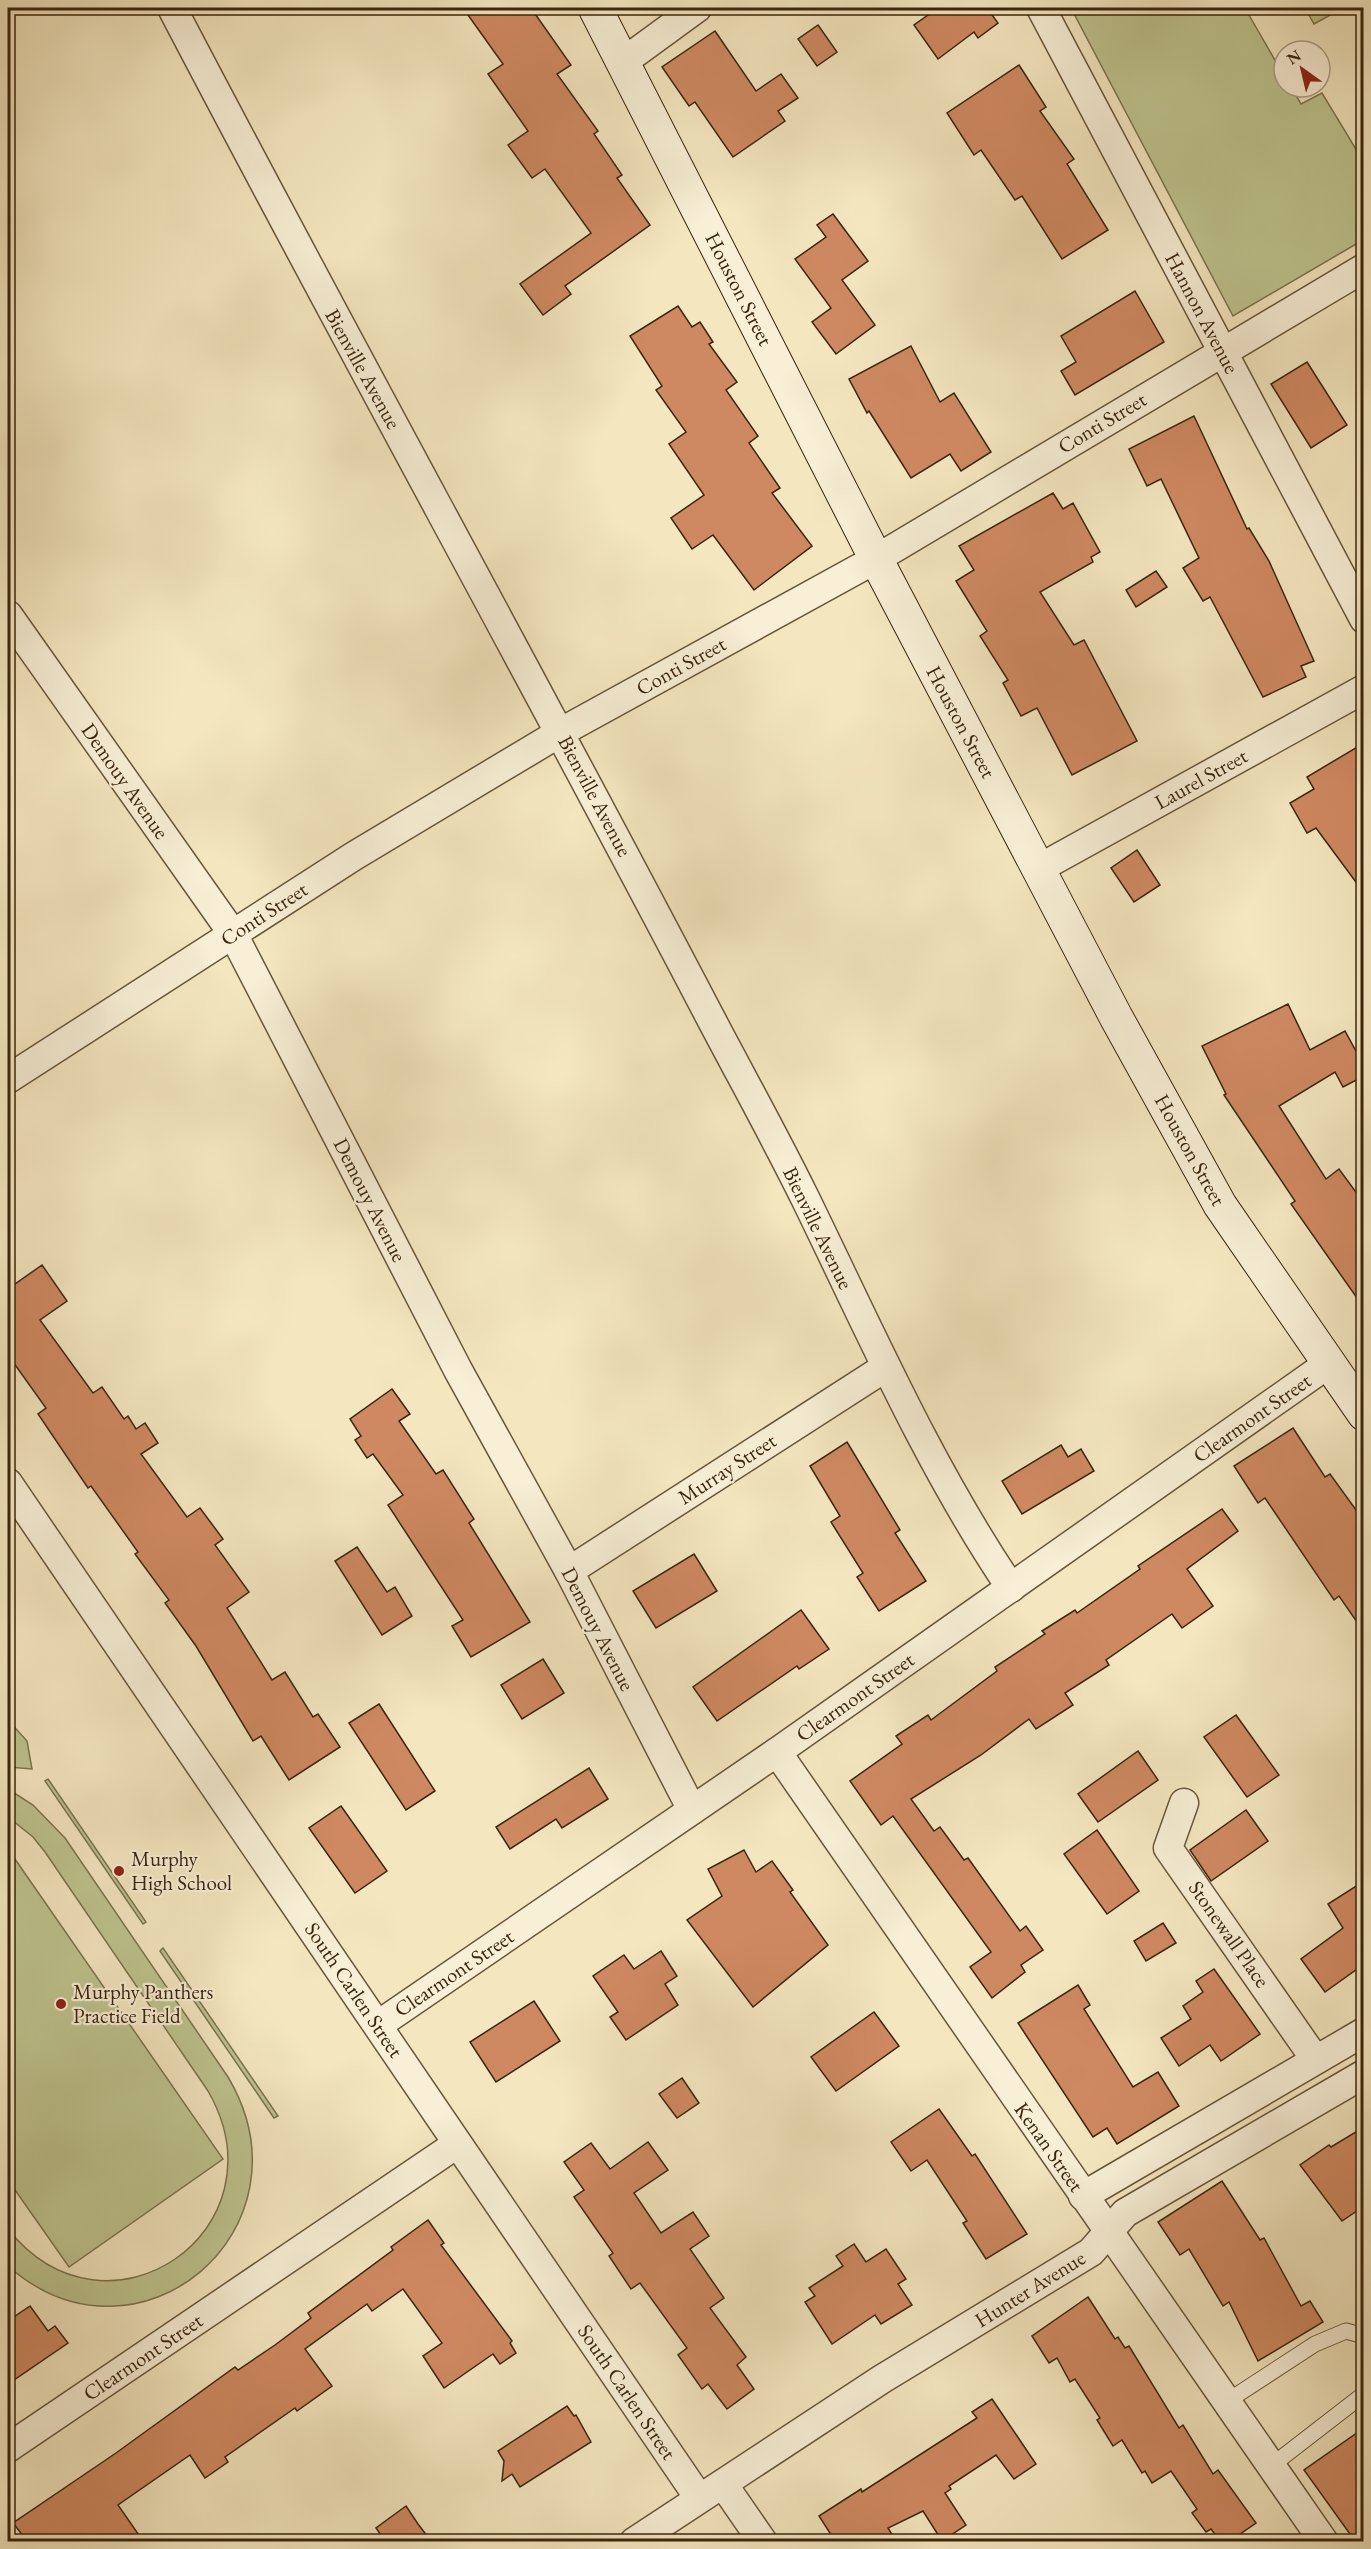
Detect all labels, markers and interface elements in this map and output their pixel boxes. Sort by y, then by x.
north arrow [1272,39,1332,99]
text: N [1283,45,1305,69]
street label: Houston Street [699,228,780,350]
street label: Hannon Avenue [1159,247,1246,378]
street label: Bienville Avenue [319,304,408,434]
street label: Conti Street [1053,385,1151,460]
street label: Conti Street [631,630,731,701]
street label: Houston Street [920,661,1003,783]
street label: Demouy Avenue [75,717,175,844]
street label: Bienville Avenue [552,731,639,861]
street label: Laurel Street [1149,742,1252,815]
street label: Conti Street [215,875,313,952]
street label: Houston Street [1149,1089,1232,1211]
street label: Demouy Avenue [328,1133,413,1266]
street label: Bienville Avenue [777,1162,860,1294]
street label: Clearmont Street [1187,1367,1316,1468]
street label: Murray Street [673,1427,781,1510]
street label: Demouy Avenue [556,1562,641,1695]
street label: Clearmont Street [790,1646,919,1747]
place label: Murphy High School [131,1845,232,1896]
marker: Murphy High School [112,1864,126,1878]
street label: Stonewall Place [1183,1875,1276,1992]
street label: South Carlen Street [299,1917,410,2063]
street label: Clearmont Street [389,1923,519,2022]
place label: Murphy Panthers Practice Field [73,1978,214,2029]
marker: Murphy Panthers Practice Field [54,1997,68,2011]
street label: Kenan Street [1009,2097,1090,2197]
street label: Hunter Avenue [969,2244,1090,2333]
street label: Clearmont Street [78,2307,208,2406]
street label: South Carlen Street [572,2319,683,2465]

